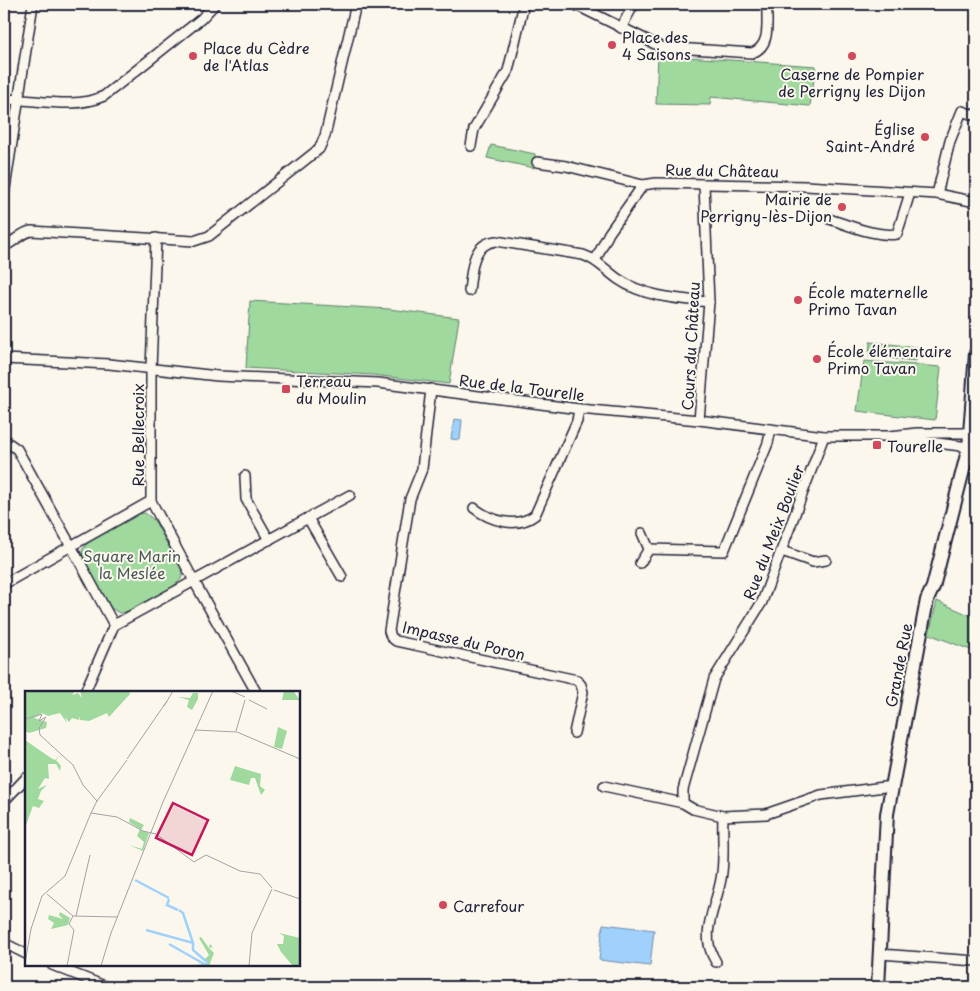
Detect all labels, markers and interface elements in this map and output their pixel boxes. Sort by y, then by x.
place label: Place des 4 Saisons [622,25,691,65]
place label: Place du Cèdre de l'Atlas [203,36,309,76]
marker: Place des 4 Saisons [606,39,618,51]
marker: Place du Cèdre de l'Atlas [187,50,199,62]
marker: Caserne de Pompier de Perrigny les Dijon [846,50,858,62]
place label: Caserne de Pompier de Perrigny les Dijon [778,62,926,102]
place label: Église Saint-André [826,117,915,157]
marker: Église Saint-André [919,131,931,143]
street label: Rue du Château [665,158,779,182]
place label: Mairie de Perrigny-lès-Dijon [700,187,832,227]
marker: Mairie de Perrigny-lès-Dijon [836,201,848,213]
place label: École maternelle Primo Tavan [808,280,928,320]
street label: Cours du Château [675,281,705,411]
marker: École maternelle Primo Tavan [792,294,804,306]
place label: École élémentaire Primo Tavan [827,339,952,379]
marker: École élémentaire Primo Tavan [811,353,823,365]
street label: Rue de la Tourelle [458,368,586,406]
place label: Terreau du Moulin [296,369,367,409]
street label: Rue Bellecroix [126,383,149,487]
marker: Terreau du Moulin [280,383,292,395]
place label: Tourelle [887,434,943,457]
marker: Tourelle [871,439,883,451]
street label: Rue du Meix Boulier [737,461,809,603]
park label: Square Marin la Meslée [83,544,181,584]
street label: Impasse du Poron [400,615,528,665]
street label: Grande Rue [879,621,917,709]
inset map [25,691,300,966]
place label: Carrefour [453,894,524,917]
marker: Carrefour [437,899,449,911]

